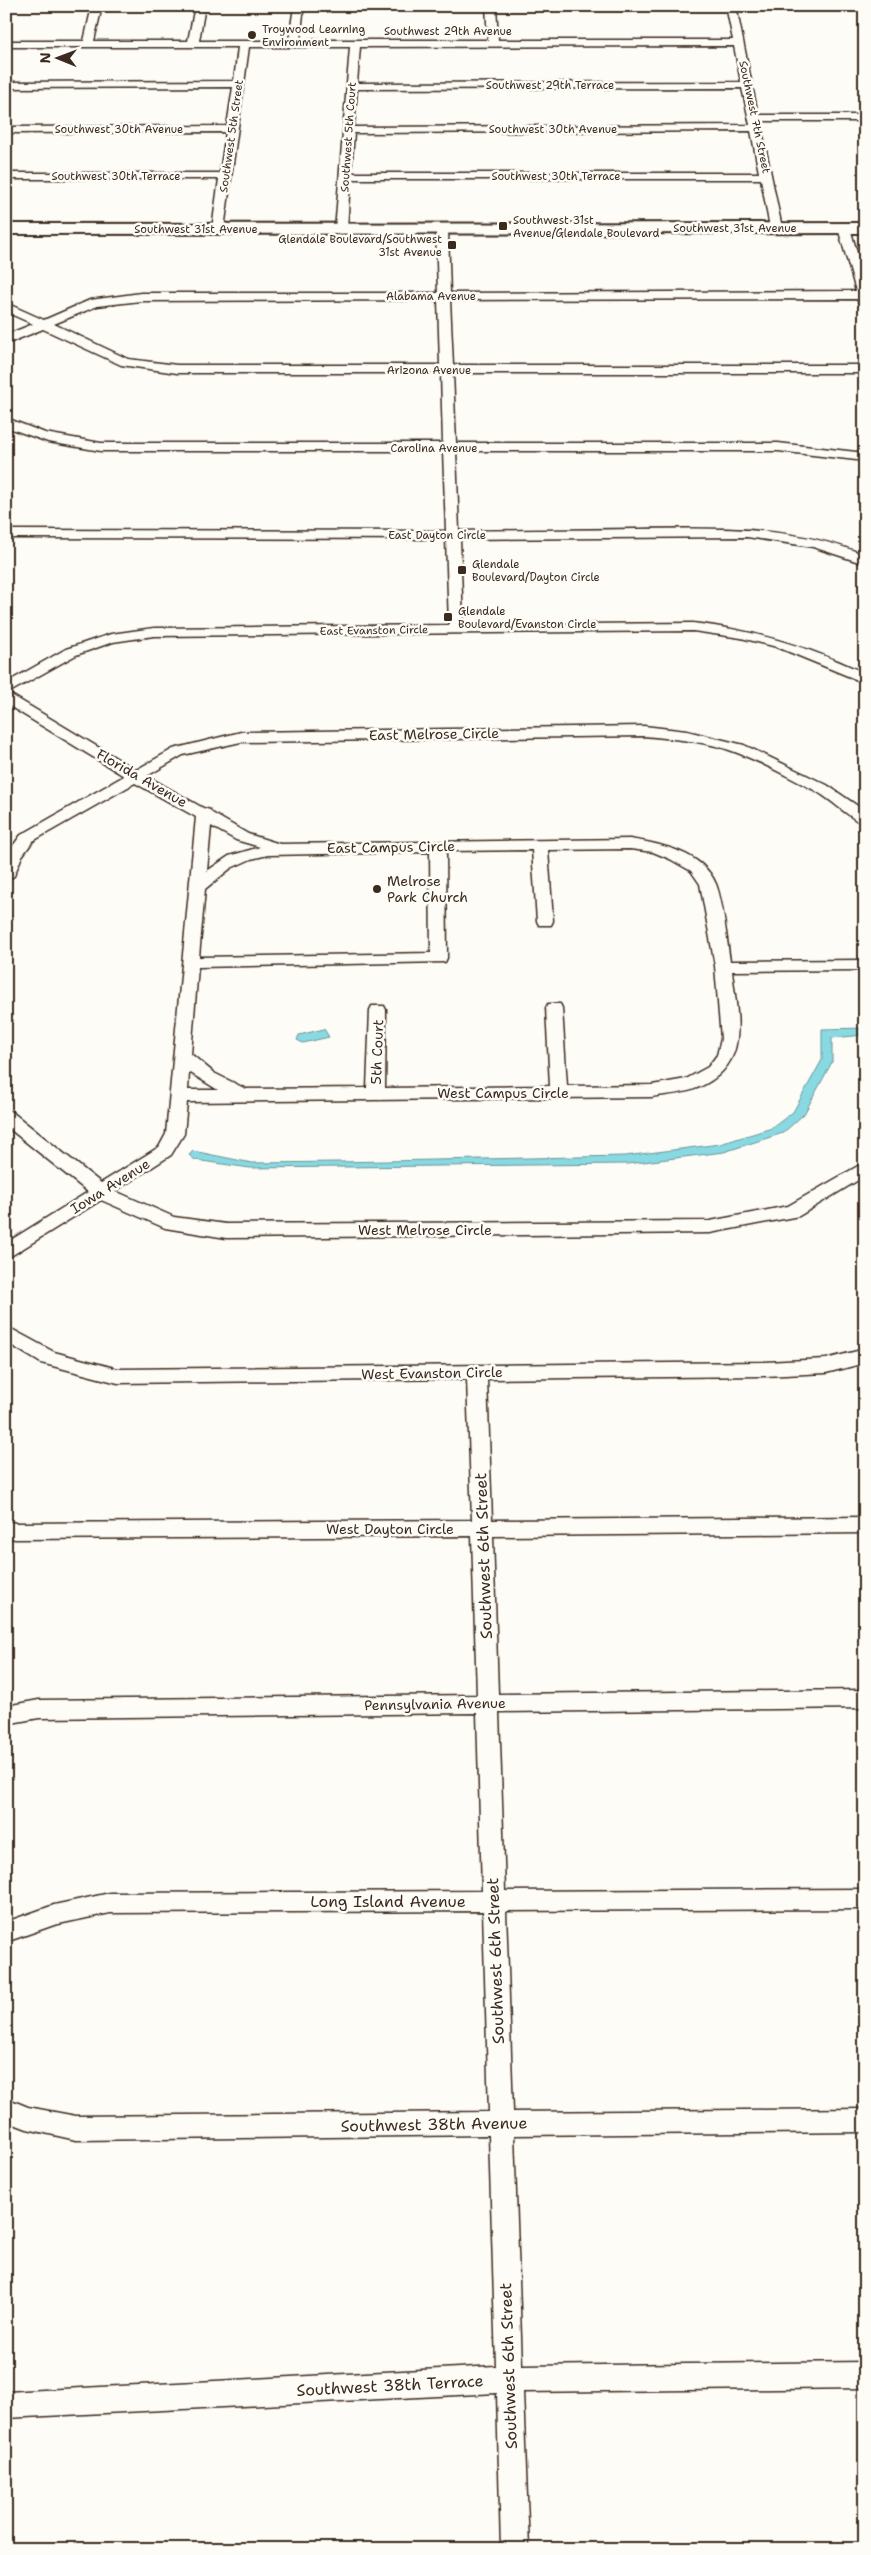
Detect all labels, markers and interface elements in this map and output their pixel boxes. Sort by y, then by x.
place label: Troywood Learning Environment [262,22,365,50]
street label: Southwest 29th Avenue [384,24,512,39]
marker: Troywood Learning Environment [246,29,258,41]
north arrow [32,32,82,82]
text: N [36,52,54,63]
street label: Southwest 7th Street [735,59,774,175]
street label: Southwest 5th Street [216,78,247,193]
street label: Southwest 29th Terrace [486,78,614,93]
street label: Southwest 5th Court [337,81,360,193]
street label: Southwest 30th Avenue [55,122,183,137]
street label: Southwest 30th Avenue [489,122,617,137]
street label: Southwest 30th Terrace [51,169,181,184]
street label: Southwest 30th Terrace [491,169,621,184]
place label: Southwest 31st Avenue/Glendale Boulevard [513,213,660,241]
marker: Southwest 31st Avenue/Glendale Boulevard [497,220,509,232]
street label: Southwest 31st Avenue [673,221,797,236]
street label: Southwest 31st Avenue [134,222,258,237]
place label: Glendale Boulevard/Southwest 31st Avenue [278,232,442,260]
marker: Glendale Boulevard/Southwest 31st Avenue [446,239,458,251]
street label: Alabama Avenue [386,289,476,304]
street label: Arizona Avenue [387,363,471,378]
street label: Carolina Avenue [391,441,477,456]
street label: East Dayton Circle [388,528,486,543]
place label: Glendale Boulevard/Dayton Circle [472,557,600,585]
marker: Glendale Boulevard/Dayton Circle [456,564,468,576]
place label: Glendale Boulevard/Evanston Circle [458,604,596,632]
marker: Glendale Boulevard/Evanston Circle [442,611,454,623]
street label: East Evanston Circle [320,622,428,639]
street label: East Melrose Circle [369,724,499,744]
street label: Florida Avenue [94,745,191,811]
street label: East Campus Circle [327,837,455,857]
place label: Melrose Park Church [387,872,468,906]
marker: Melrose Park Church [371,883,383,895]
street label: 5th Court [367,1019,387,1085]
street label: West Campus Circle [437,1084,569,1102]
street label: Iowa Avenue [67,1154,153,1218]
street label: West Melrose Circle [358,1221,492,1239]
street label: West Evanston Circle [361,1363,503,1383]
street label: Southwest 6th Street [470,1472,497,1640]
street label: West Dayton Circle [326,1520,454,1538]
street label: Pennsylvania Avenue [364,1694,506,1714]
street label: Southwest 6th Street [482,1877,509,2045]
street label: Long Island Avenue [310,1891,466,1912]
street label: Southwest 38th Avenue [340,2112,528,2137]
street label: Southwest 6th Street [495,2282,522,2450]
street label: Southwest 38th Terrace [296,2370,484,2401]

